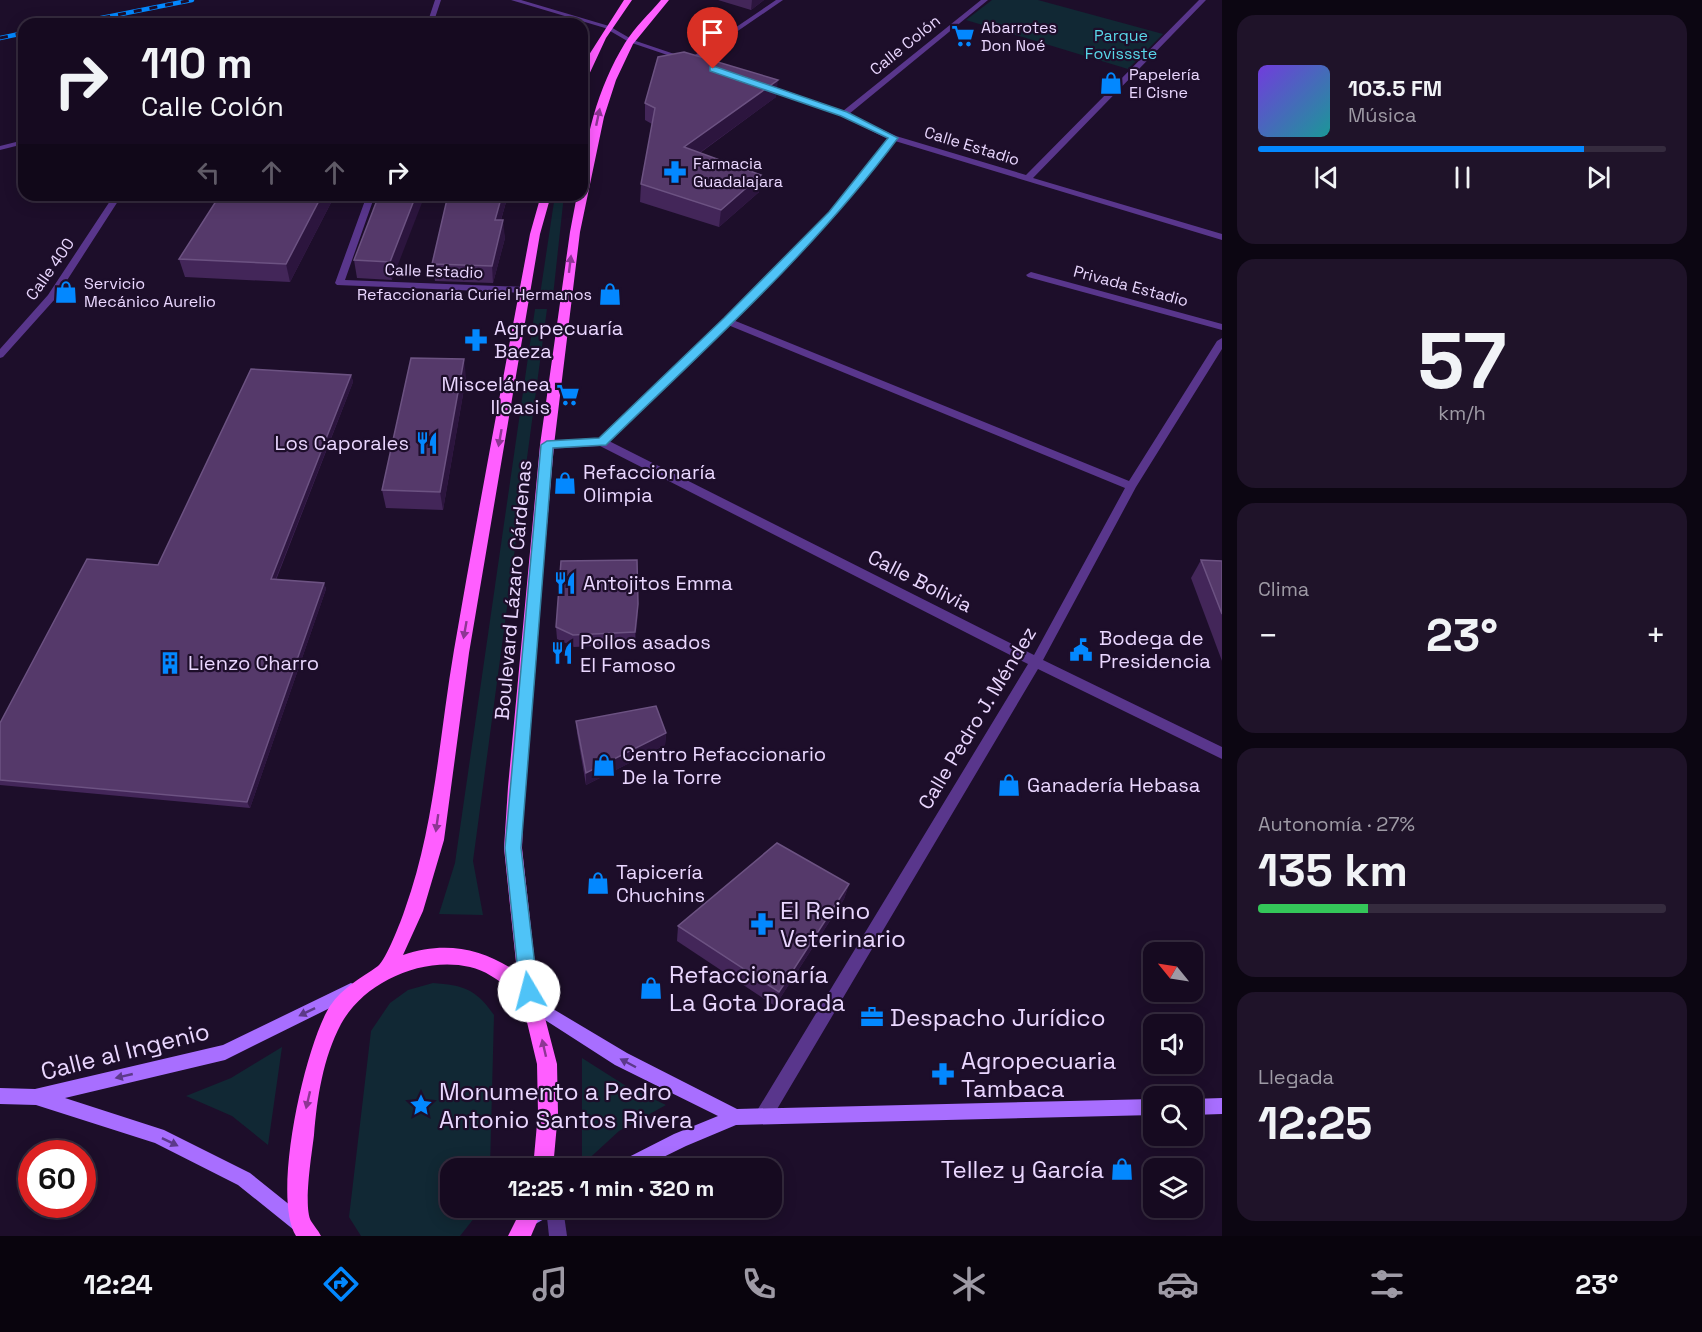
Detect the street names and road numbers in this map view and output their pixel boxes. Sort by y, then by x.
street label: Calle Colón [865,10,945,80]
street label: Calle Estadio [922,122,1022,170]
street label: Calle 400 [21,234,79,304]
street label: Calle Estadio [384,259,484,283]
street label: Privada Estadio [1071,261,1191,311]
street label: Boulevard Lázaro Cárdenas [489,459,537,721]
street label: Calle Bolivia [863,544,977,618]
street label: Calle Pedro J. Méndez [912,622,1042,814]
street label: Calle al Ingenio [37,1015,213,1087]

